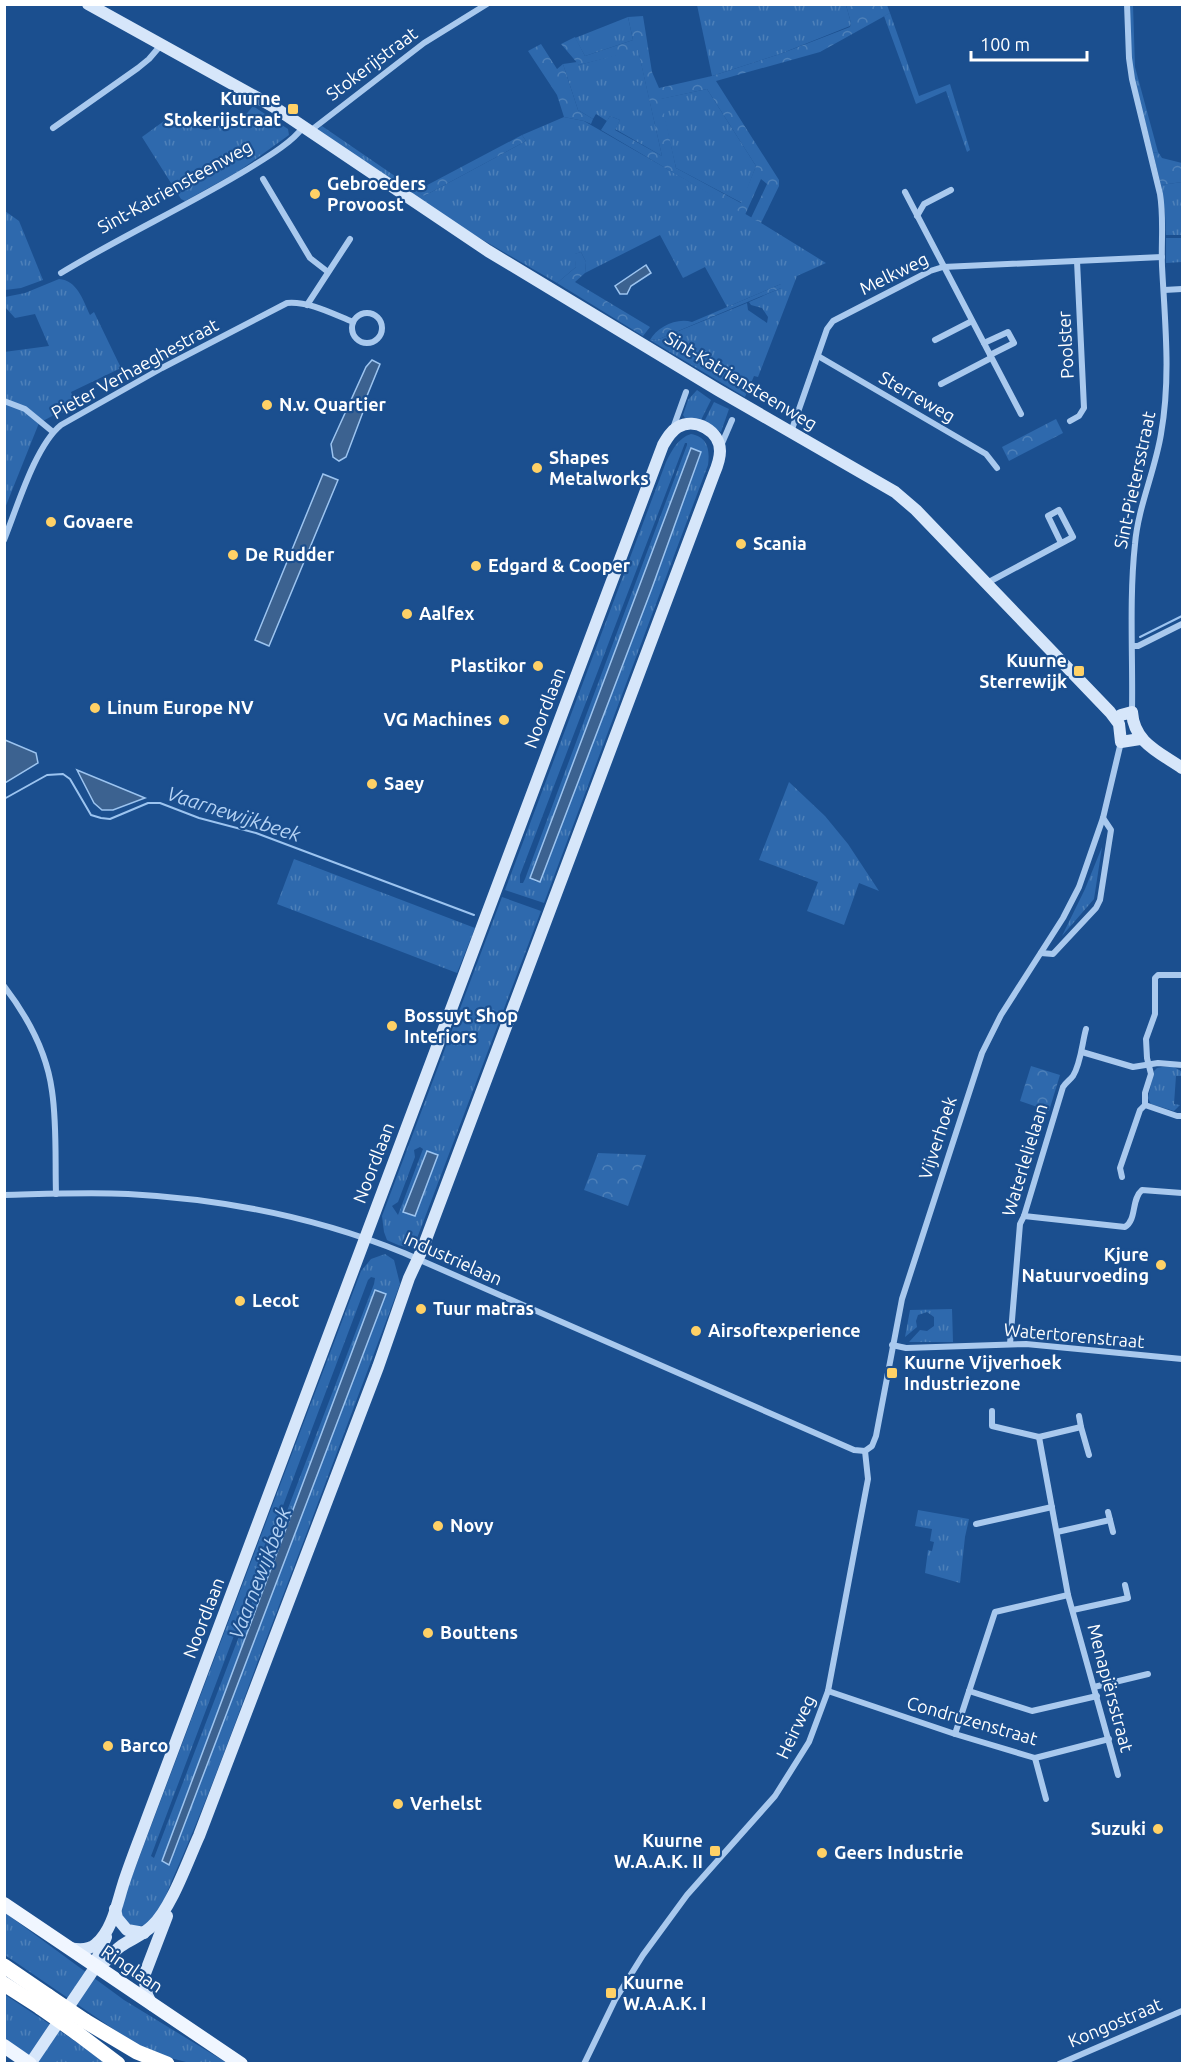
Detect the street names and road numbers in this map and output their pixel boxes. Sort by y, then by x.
street label: Stokerijstraat [322,23,421,104]
street label: Sint-Katriensteenweg [94,135,255,237]
street label: Melkweg [856,248,931,298]
street label: Poolster [1053,310,1077,380]
street label: Pieter Verhaeghestraat [48,314,222,422]
street label: Sint-Katriensteenweg [662,327,821,433]
street label: Sterreweg [876,366,959,426]
street label: Sint-Pietersstraat [1110,409,1158,550]
street label: Noordlaan [520,664,569,751]
street label: Vijverhoek [914,1094,960,1182]
street label: Waterlelielaan [997,1101,1051,1218]
street label: Noordlaan [349,1119,398,1206]
street label: Industrielaan [401,1228,506,1289]
street label: Watertorenstraat [1003,1319,1145,1351]
street label: Noordlaan [179,1574,228,1661]
street label: Menapiërsstraat [1084,1621,1138,1754]
street label: Heirweg [772,1691,819,1762]
street label: Condruzenstraat [905,1692,1040,1748]
street label: Ringlaan [98,1940,167,1996]
street label: Kongostraat [1065,1993,1164,2051]

